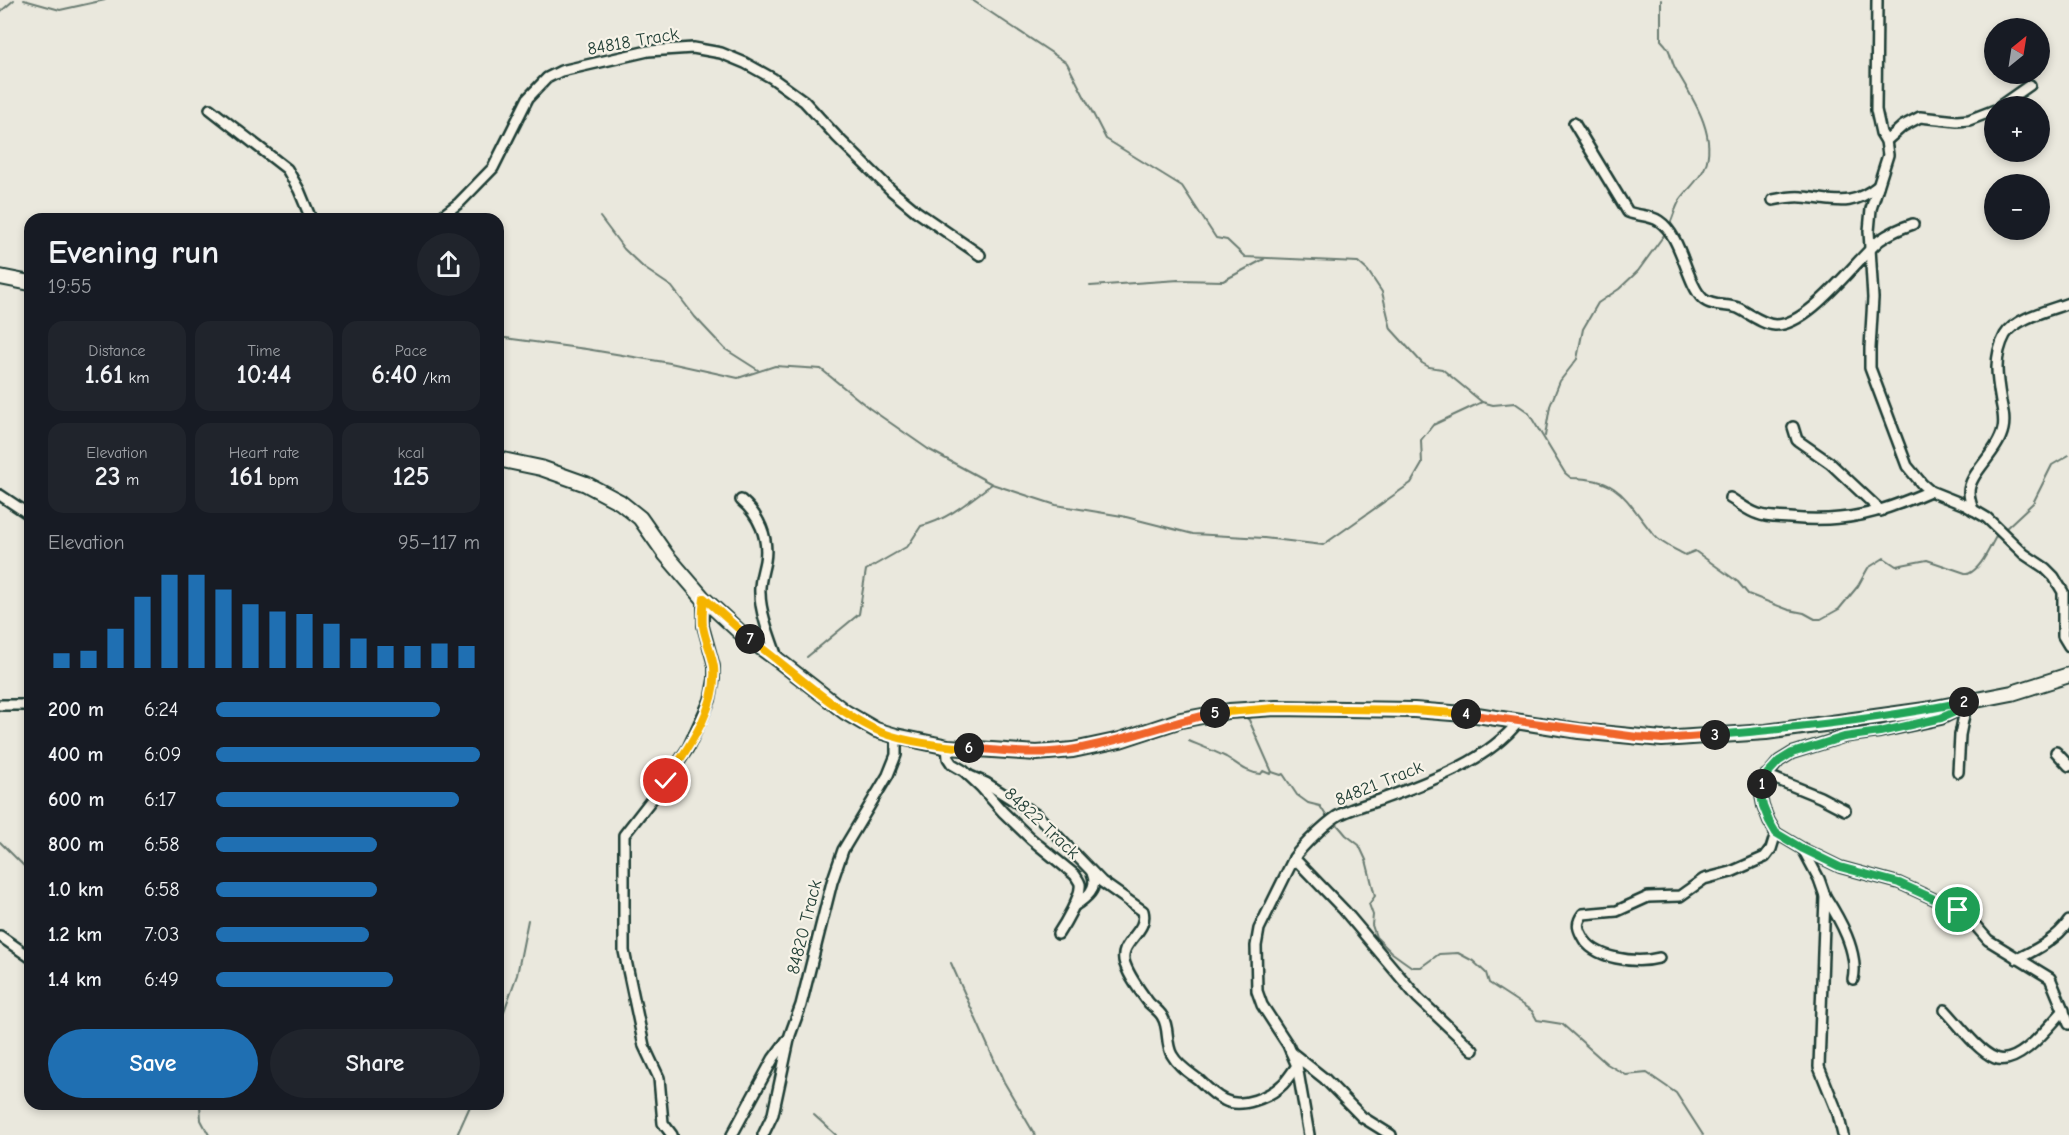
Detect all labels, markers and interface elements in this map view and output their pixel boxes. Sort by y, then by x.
north arrow [1984,18,2050,84]
map controls [1984,18,2050,240]
street label: 84818 Track [586,23,681,60]
button: + [1984,96,2050,162]
button: − [1984,174,2050,240]
text: Evening run [48,233,219,271]
button: share [417,233,480,296]
text: 19:55 [48,275,92,298]
text: Distance [88,342,146,360]
text: Time [247,342,281,360]
text: Pace [395,342,427,360]
text: 1.61 [84,360,123,390]
text: 10:44 [237,360,291,390]
text: 6:40 [371,360,417,390]
text: km [123,369,150,387]
text: /km [417,369,451,387]
text: Elevation [86,444,148,462]
text: Heart rate [229,444,299,462]
text: kcal [398,444,424,462]
text: 23 [95,462,121,492]
text: 161 [229,462,263,492]
text: 125 [393,462,429,492]
text: m [121,471,139,489]
text: bpm [263,471,299,489]
text: Elevation [48,531,125,554]
text: 95–117 m [398,531,480,554]
pin: 7 [735,624,765,654]
text: 7 [746,630,754,648]
pin: 2 [1949,687,1979,717]
text: 2 [1960,693,1968,711]
text: 200 m [48,698,104,721]
text: 6:24 [144,698,179,721]
pin: 5 [1200,698,1230,728]
pin: 4 [1451,699,1481,729]
text: 5 [1211,704,1219,722]
text: 4 [1462,705,1470,723]
pin: 3 [1700,720,1730,750]
text: 3 [1711,726,1719,744]
pin: 6 [954,733,984,763]
text: 6 [965,739,973,757]
text: 400 m [48,743,103,766]
text: 6:09 [144,743,181,766]
pin [640,755,691,806]
street label: 84821 Track [1332,756,1426,811]
icon: check [649,764,682,797]
pin: 1 [1747,769,1777,799]
text: 1 [1759,775,1765,793]
street label: 84822 Track [1000,783,1084,864]
text: 600 m [48,788,104,811]
text: 6:17 [144,788,176,811]
text: 800 m [48,833,104,856]
text: 6:58 [144,833,180,856]
street label: 84820 Track [783,877,826,976]
text: 1.0 km [48,878,104,901]
text: 6:58 [144,878,180,901]
pin [1932,884,1983,935]
icon: arrive [1941,893,1974,926]
text: 1.2 km [48,923,102,946]
text: 7:03 [144,923,179,946]
text: 1.4 km [48,968,102,991]
text: 6:49 [144,968,179,991]
button: Save [48,1029,258,1098]
button: Share [270,1029,480,1098]

